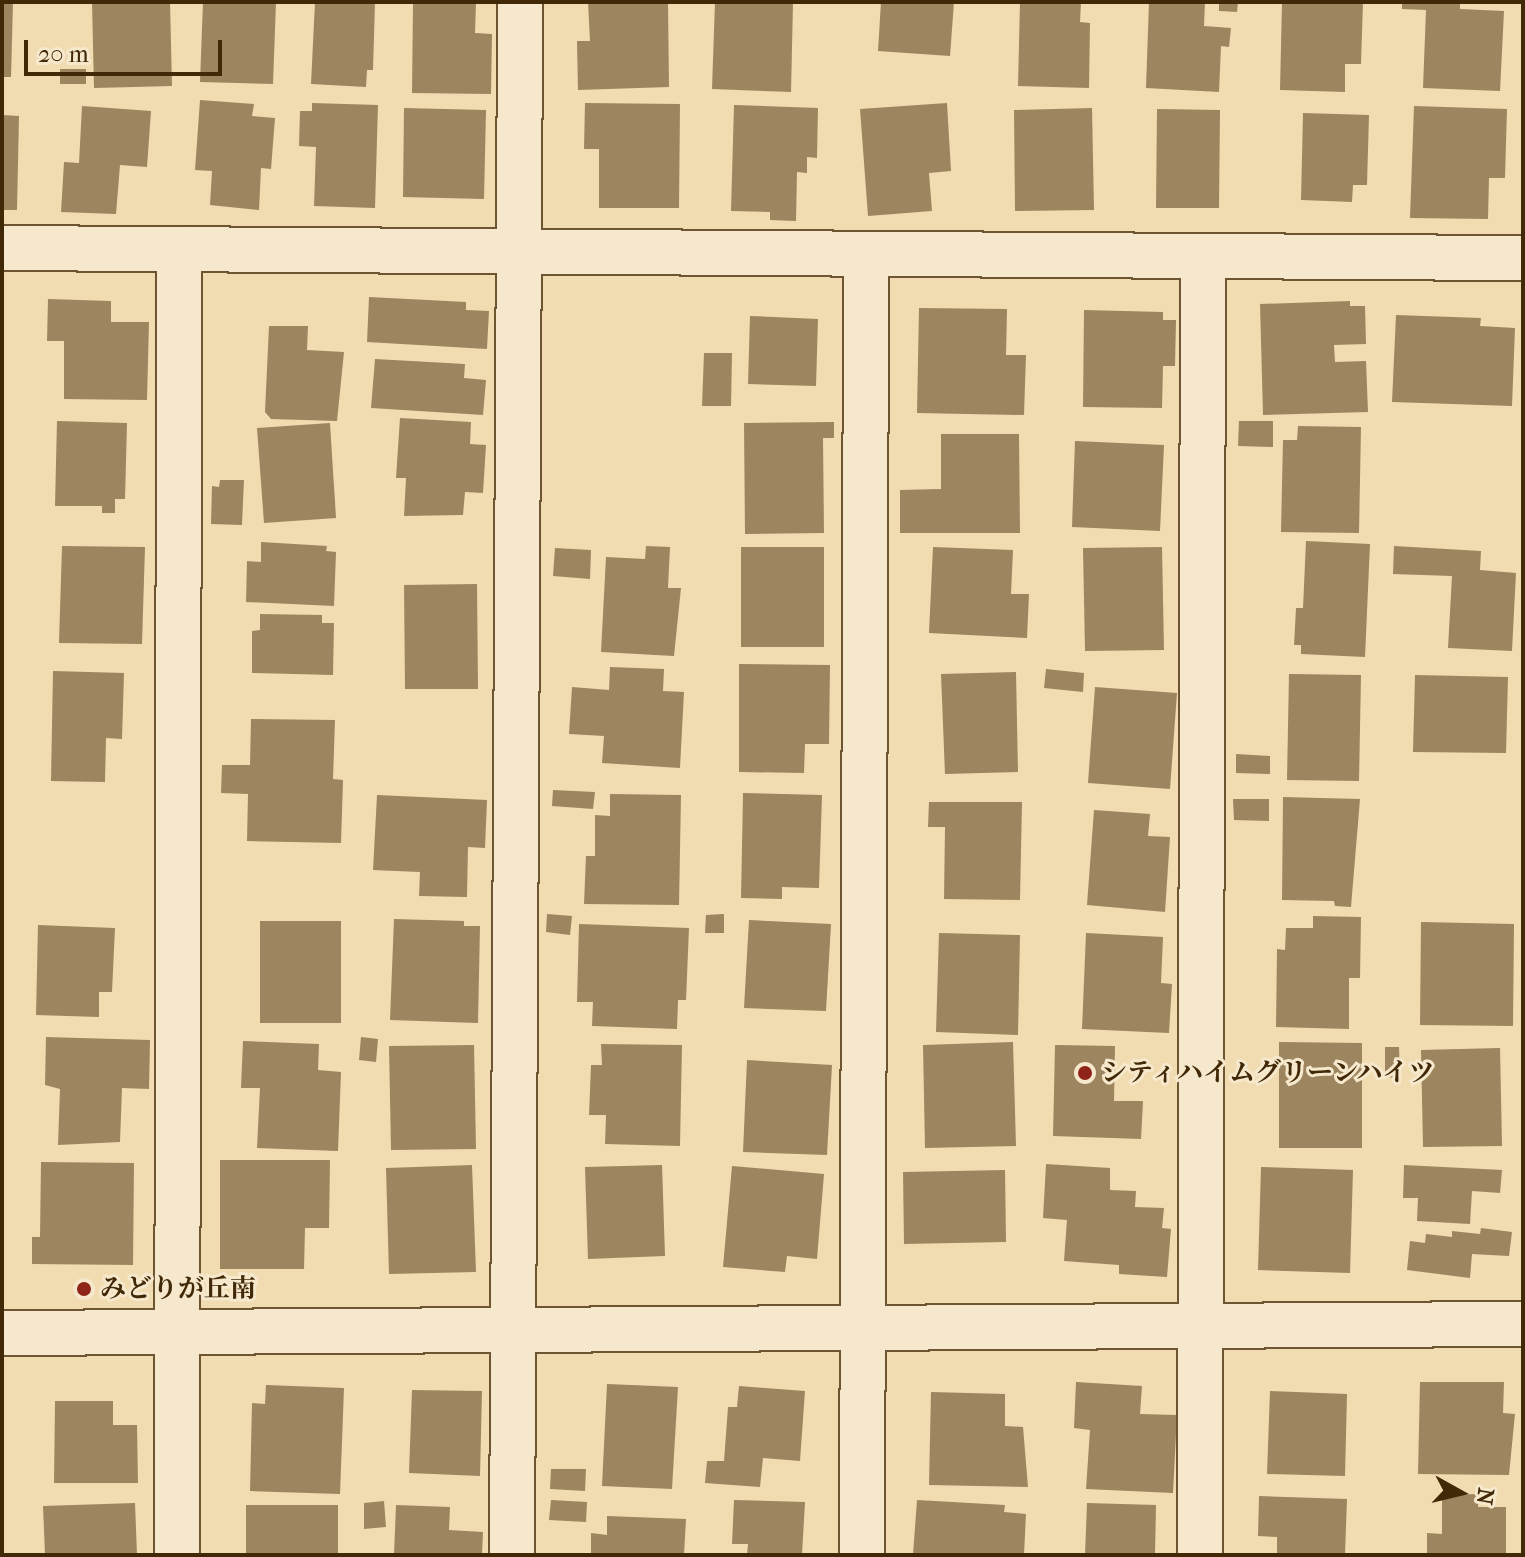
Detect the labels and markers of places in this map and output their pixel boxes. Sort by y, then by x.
place label: シティハイムグリーンハイツ [1101,1057,1439,1089]
marker: シティハイムグリーンハイツ [1076,1064,1094,1082]
place label: みどりが丘南 [100,1273,256,1305]
marker: みどりが丘南 [75,1280,93,1298]

